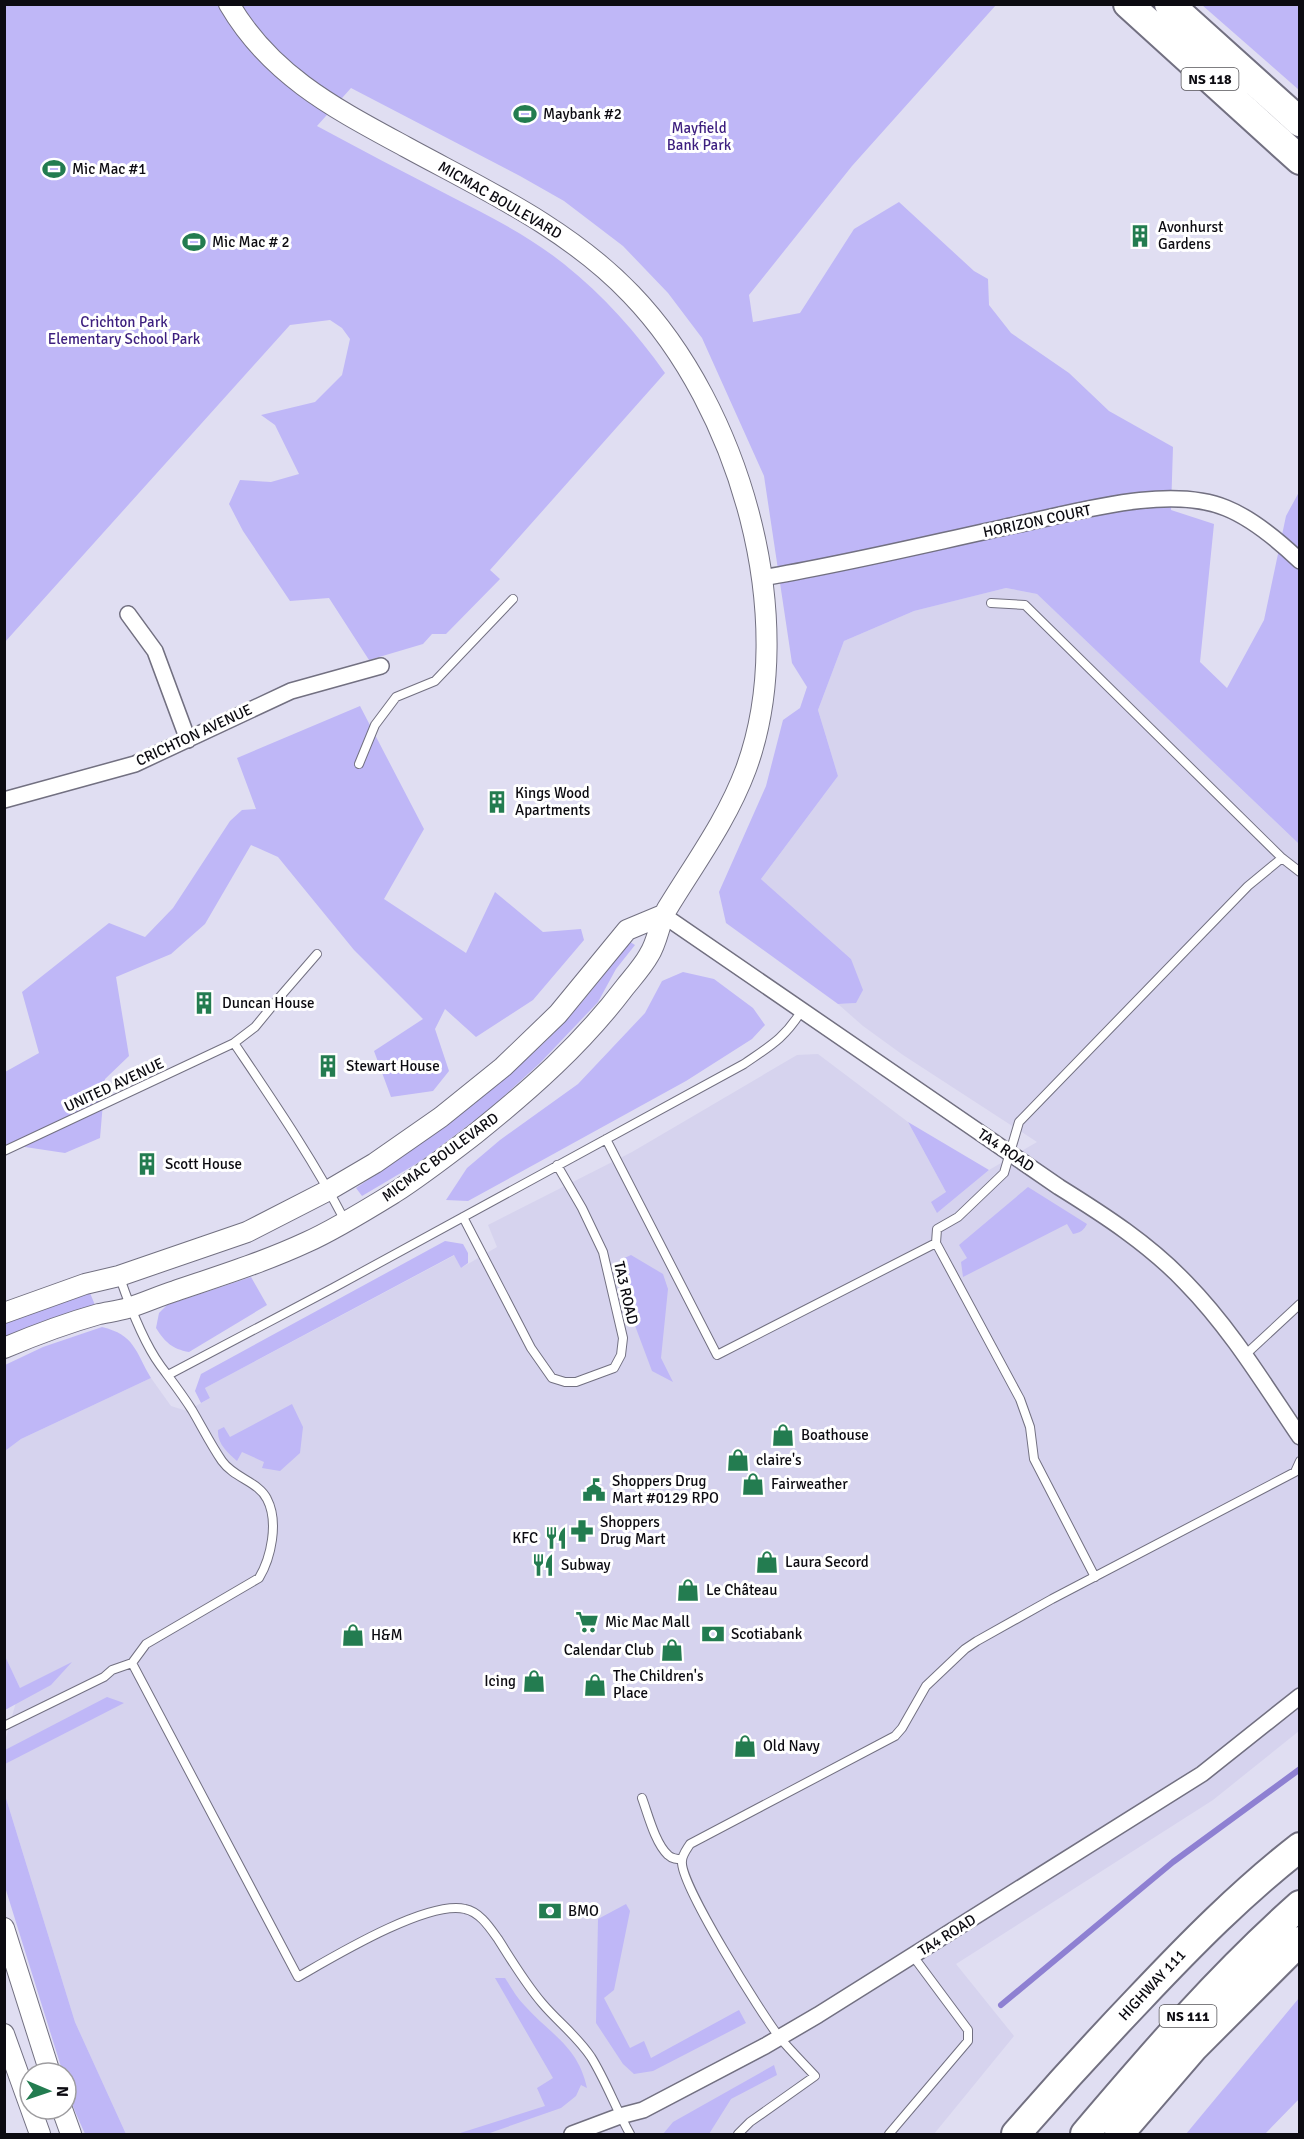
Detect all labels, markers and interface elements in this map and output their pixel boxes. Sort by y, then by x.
road number: NS 118 [1182,68,1238,90]
sports icon: Maybank #2 [512,101,538,127]
place label: Maybank #2 [543,105,622,123]
park label: Mayfield Bank Park [667,119,732,154]
sports icon: Mic Mac #1 [41,156,67,182]
street label: MICMAC BOULEVARD [435,157,565,243]
place label: Mic Mac #1 [72,160,146,178]
place label: Avonhurst Gardens [1158,218,1223,253]
building icon: Avonhurst Gardens [1127,223,1153,249]
sports icon: Mic Mac # 2 [181,229,207,255]
place label: Mic Mac # 2 [212,233,290,251]
park label: Crichton Park Elementary School Park [48,313,201,348]
street label: HORIZON COURT [981,501,1093,541]
street label: CRICHTON AVENUE [133,700,255,770]
place label: Kings Wood Apartments [515,784,591,819]
building icon: Kings Wood Apartments [484,789,510,815]
building icon: Duncan House [191,990,217,1016]
place label: Duncan House [222,994,314,1012]
building icon: Stewart House [315,1053,341,1079]
street label: UNITED AVENUE [61,1054,167,1116]
place label: Stewart House [346,1057,440,1075]
street label: MICMAC BOULEVARD [378,1109,502,1205]
street label: TA4 ROAD [974,1125,1038,1175]
building icon: Scott House [134,1151,160,1177]
place label: Scott House [165,1155,242,1173]
street label: TA3 ROAD [610,1260,642,1326]
shop icon: Boathouse [770,1422,796,1448]
place label: Boathouse [801,1426,869,1444]
shop icon: claire's [725,1447,751,1473]
place label: claire's [756,1451,802,1469]
shop icon: Fairweather [740,1471,766,1497]
place label: Shoppers Drug Mart #0129 RPO [612,1472,719,1507]
place label: Fairweather [771,1475,848,1493]
public building icon: Shoppers Drug Mart #0129 RPO [581,1477,607,1503]
place label: Shoppers Drug Mart [600,1513,665,1548]
pharmacy icon: Shoppers Drug Mart [569,1518,595,1544]
restaurant icon: KFC [543,1525,569,1551]
place label: KFC [512,1529,538,1547]
shop icon: Laura Secord [754,1549,780,1575]
restaurant icon: Subway [530,1552,556,1578]
place label: Laura Secord [785,1553,869,1571]
place label: Subway [561,1556,611,1574]
shop icon: Le Château [675,1577,701,1603]
place label: Le Château [706,1581,777,1599]
supermarket icon: Mic Mac Mall [574,1609,600,1635]
place label: Mic Mac Mall [605,1613,690,1631]
bank icon: Scotiabank [700,1621,726,1647]
shop icon: H&M [340,1622,366,1648]
place label: Scotiabank [731,1625,803,1643]
place label: H&M [371,1626,403,1644]
shop icon: Calendar Club [659,1637,685,1663]
place label: Calendar Club [564,1641,654,1659]
place label: The Children's Place [613,1667,704,1702]
shop icon: Icing [521,1668,547,1694]
place label: Icing [484,1672,516,1690]
shop icon: The Children's Place [582,1672,608,1698]
shop icon: Old Navy [732,1733,758,1759]
place label: Old Navy [763,1737,820,1755]
bank icon: BMO [537,1898,563,1924]
place label: BMO [568,1902,599,1920]
street label: TA4 ROAD [915,1910,979,1960]
street label: HIGHWAY 111 [1115,1946,1189,2024]
road number: NS 111 [1160,2005,1216,2027]
north arrow [18,2061,78,2121]
text: N [52,2086,72,2097]

